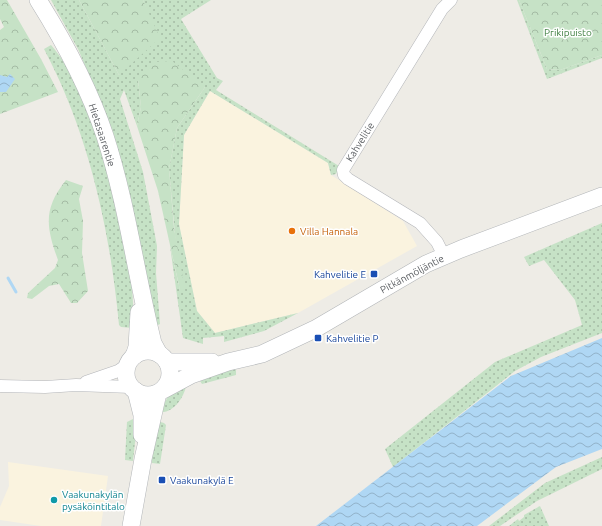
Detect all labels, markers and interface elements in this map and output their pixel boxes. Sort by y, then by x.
park label: Prikipuisto [544,27,592,38]
street label: Hietasaarentie [87,102,117,168]
street label: Kahvelitie [344,120,376,164]
marker: Villa Hannala [287,226,297,236]
place label: Villa Hannala [300,226,358,237]
street label: Pitkänmöljäntie [378,253,446,295]
place label: Kahvelitie E [314,269,366,280]
marker: Kahvelitie E [369,269,379,279]
marker: Kahvelitie P [313,333,323,343]
place label: Kahvelitie P [326,333,379,344]
marker: Vaakunakylä E [157,475,167,485]
place label: Vaakunakylä E [170,475,234,486]
place label: Vaakunakylän pysäköintitalo [62,489,125,512]
marker: Vaakunakylän pysäköintitalo [49,495,59,505]

